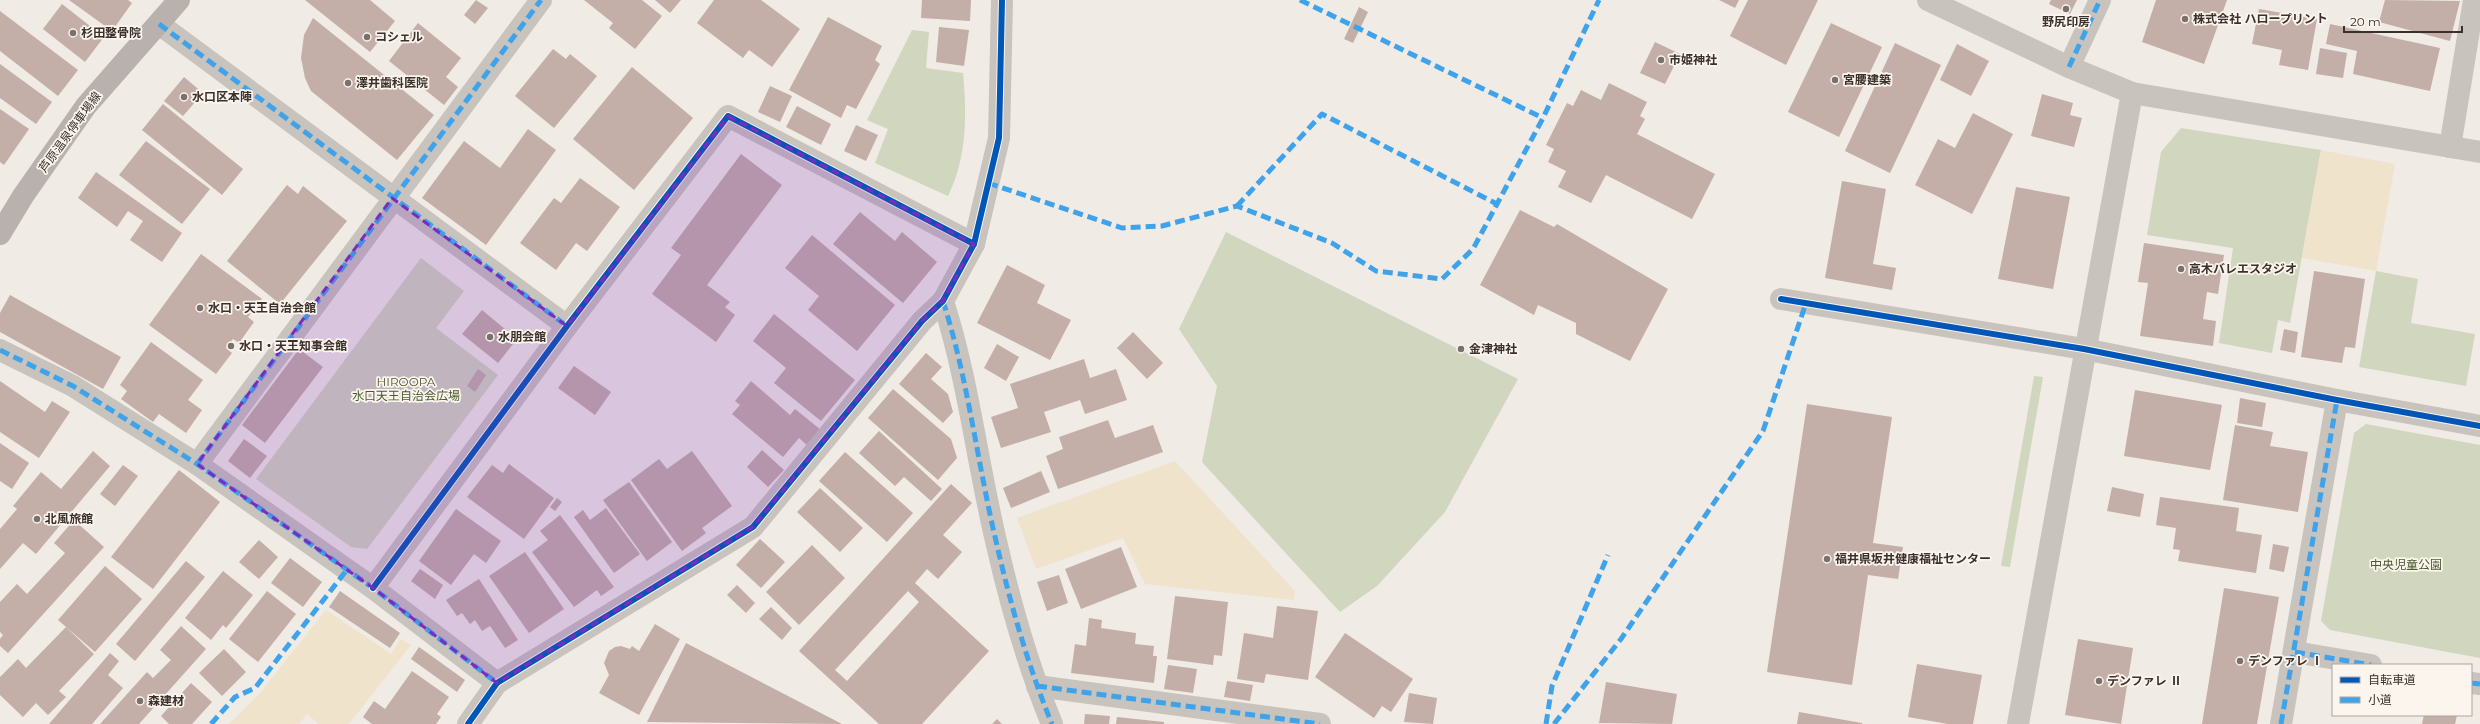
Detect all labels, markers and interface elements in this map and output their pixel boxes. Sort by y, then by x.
marker: 野尻印房 [2061,4,2071,14]
scale bar [2344,8,2462,34]
place label: 株式会社 ハロープリント [2193,11,2328,26]
place label: 野尻印房 [2042,14,2090,29]
marker: 株式会社 ハロープリント [2180,14,2190,24]
text: 20 m [2350,14,2381,29]
place label: 杉田整骨院 [81,25,141,40]
marker: 杉田整骨院 [68,28,78,38]
place label: コシェル [375,29,423,44]
marker: コシェル [362,32,372,42]
place label: 市姫神社 [1669,52,1717,67]
marker: 市姫神社 [1656,55,1666,65]
place label: 宮腰建築 [1843,72,1891,87]
place label: 澤井歯科医院 [356,75,428,90]
marker: 宮腰建築 [1830,75,1840,85]
marker: 澤井歯科医院 [343,78,353,88]
street label: 芦原温泉停車場線 [35,88,104,175]
place label: 水口区本陣 [192,89,252,104]
marker: 水口区本陣 [179,92,189,102]
place label: 高木バレエスタジオ [2189,261,2297,276]
marker: 高木バレエスタジオ [2176,264,2186,274]
place label: 水口・天王自治会館 [208,300,316,315]
marker: 水口・天王自治会館 [195,303,205,313]
place label: 水朋会館 [498,329,546,344]
marker: 水朋会館 [485,332,495,342]
place label: 水口・天王知事会館 [239,338,347,353]
marker: 水口・天王知事会館 [226,341,236,351]
place label: 金津神社 [1469,341,1517,356]
marker: 金津神社 [1456,344,1466,354]
park label: HIROOPA 水口天王自治会広場 [352,374,460,403]
place label: 北風旅館 [45,511,93,526]
marker: 北風旅館 [32,514,42,524]
place label: 福井県坂井健康福祉センター [1835,551,1991,566]
marker: 福井県坂井健康福祉センター [1822,554,1832,564]
park label: 中央児童公園 [2370,557,2442,572]
place label: デンファレ Ⅰ [2248,653,2323,668]
marker: デンファレ Ⅰ [2235,656,2245,666]
legend [2332,664,2472,716]
text: 自転車道 [2368,672,2416,687]
place label: デンファレ Ⅱ [2107,673,2182,688]
marker: デンファレ Ⅱ [2094,676,2104,686]
text: 小道 [2368,692,2392,707]
place label: 森建材 [148,693,184,708]
marker: 森建材 [135,696,145,706]

